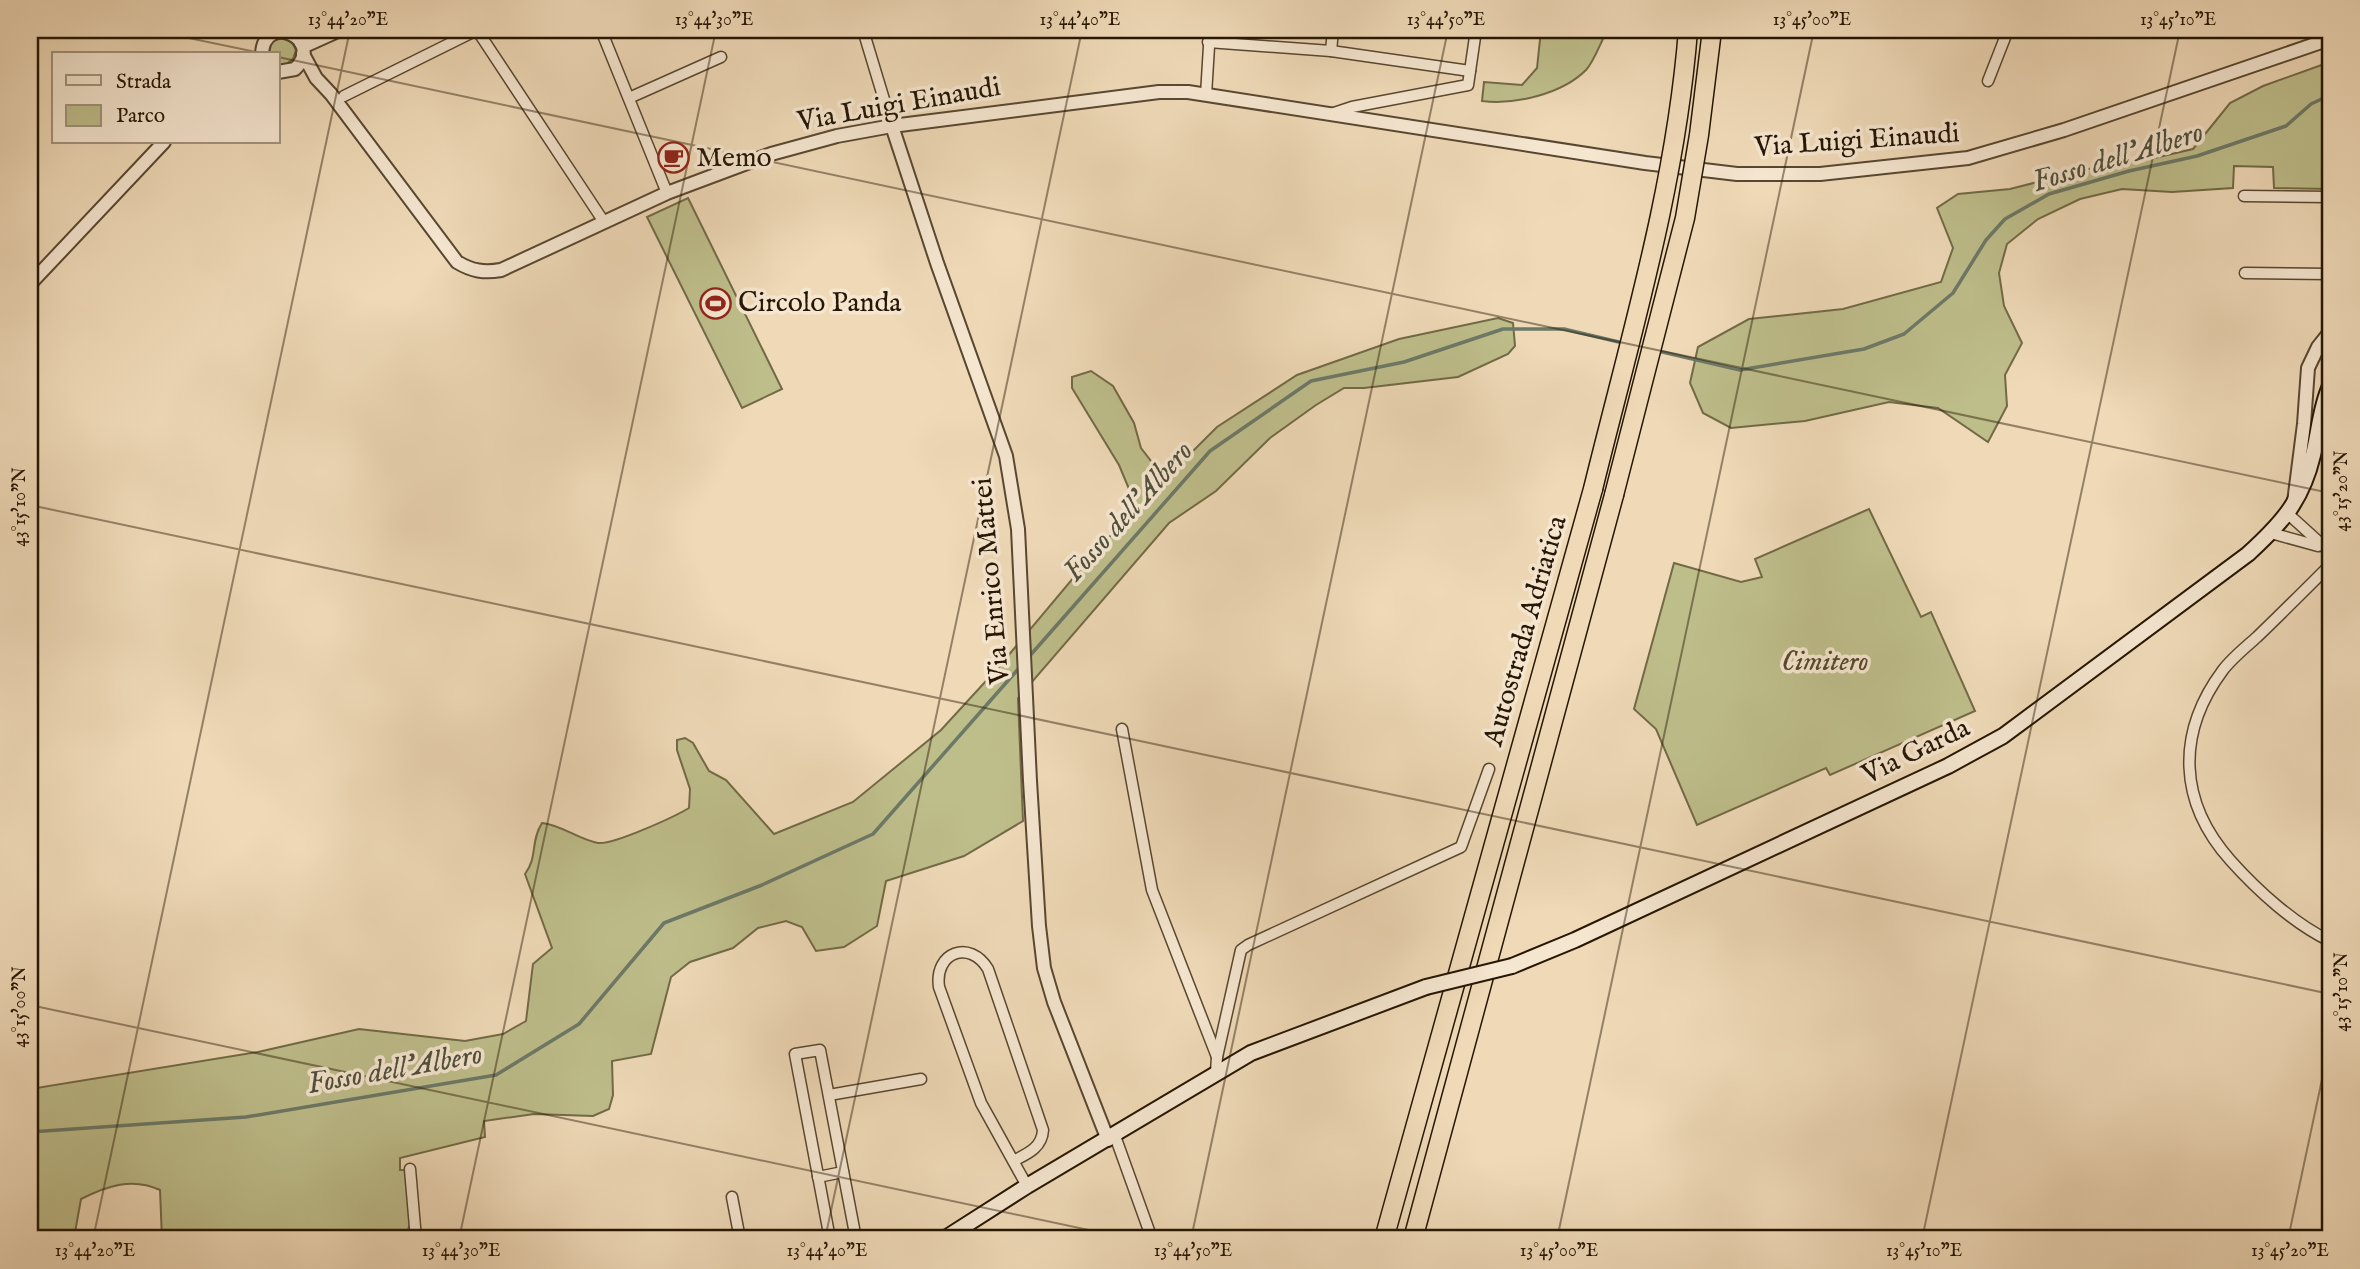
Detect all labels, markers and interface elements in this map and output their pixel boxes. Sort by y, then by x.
text: 13°44'20"E [308,9,388,32]
text: 13°44'30"E [675,9,753,32]
text: 13°44'40"E [1040,9,1120,32]
text: 13°44'50"E [1407,9,1485,32]
text: 13°45'00"E [1773,9,1851,32]
text: 13°45'10"E [2140,9,2216,32]
legend [52,52,280,144]
text: Strada [116,69,172,96]
street label: Via Luigi Einaudi [794,70,1003,140]
text: Parco [116,103,165,130]
water label: Fosso dell'Albero [2028,114,2208,202]
street label: Via Luigi Einaudi [1752,116,1961,166]
cafe icon: Memo [656,141,690,175]
place label: Memo [696,141,772,176]
sports icon: Circolo Panda [698,286,732,320]
place label: Circolo Panda [738,286,902,321]
water label: Fosso dell'Albero [1056,434,1202,590]
text: 43°15'20"N [2331,450,2354,532]
text: 43°15'10"N [9,467,32,547]
street label: Via Enrico Mattei [966,476,1019,687]
street label: Autostrada Adriatica [1476,511,1576,751]
park label: Cimitero [1781,645,1869,680]
street label: Via Garda [1855,711,1976,794]
text: 43°15'10"N [2331,952,2354,1032]
text: 43°15'00"N [9,966,32,1048]
water label: Fosso dell'Albero [305,1036,485,1104]
text: 13°44'20"E [55,1240,135,1263]
text: 13°44'30"E [422,1240,500,1263]
text: 13°44'40"E [787,1240,867,1263]
text: 13°44'50"E [1154,1240,1232,1263]
text: 13°45'00"E [1520,1240,1598,1263]
text: 13°45'10"E [1886,1240,1962,1263]
text: 13°45'20"E [2251,1240,2329,1263]

